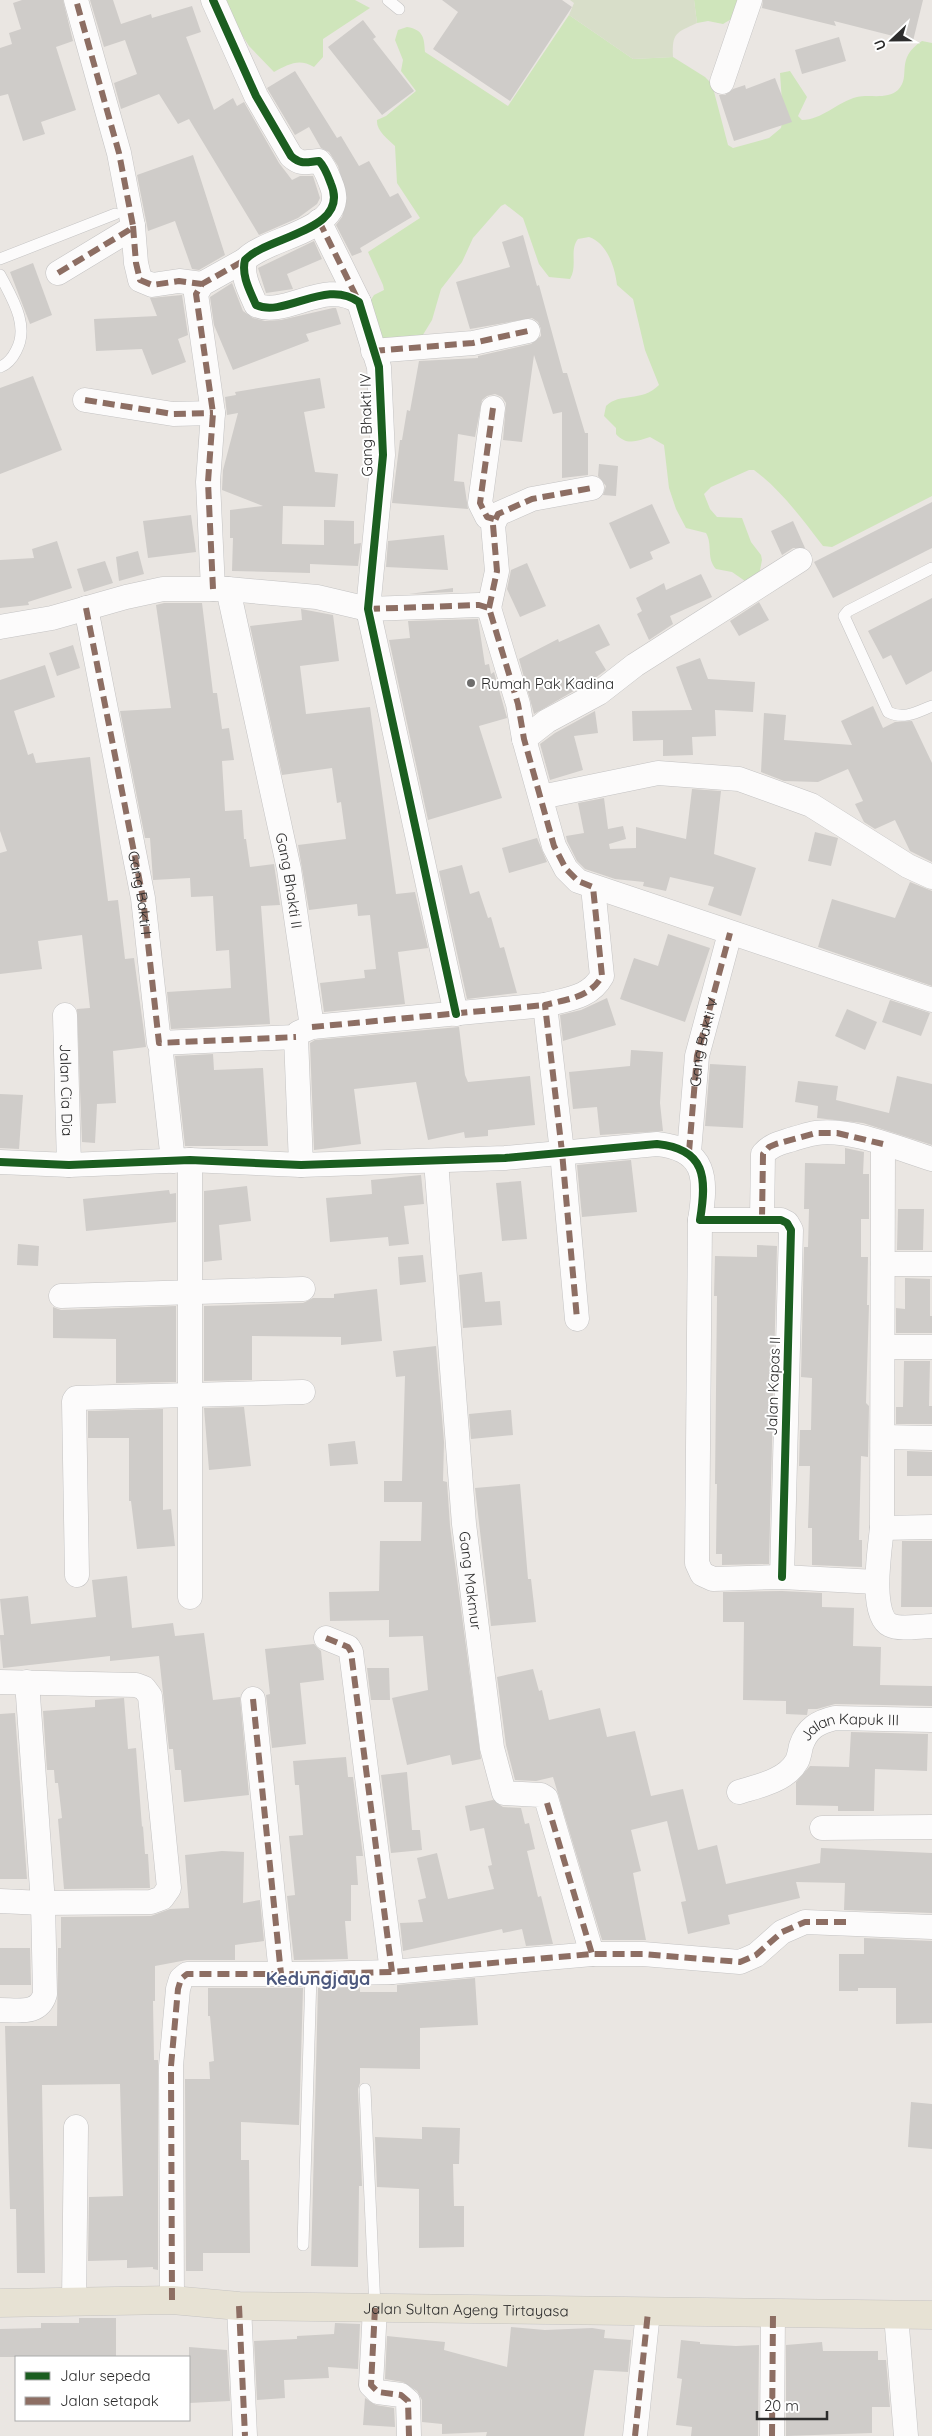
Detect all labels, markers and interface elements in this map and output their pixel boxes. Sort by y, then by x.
north arrow [867,15,917,65]
text: U [870,37,890,53]
street label: Gang Bhakti IV [356,373,376,477]
place label: Rumah Pak Kadina [481,674,614,693]
marker: Rumah Pak Kadina [465,677,477,689]
street label: Gang Bhakti II [272,831,307,930]
street label: Gang Bakti I [124,849,156,936]
street label: Gang Bakti V [685,995,722,1088]
street label: Jalan Cia Dia [56,1044,78,1136]
street label: Jalan Kapas II [762,1336,784,1436]
street label: Gang Makmur [455,1530,487,1631]
street label: Jalan Kapuk III [796,1708,899,1744]
district label: Kedungjaya [266,1967,370,1990]
street label: Jalan Sultan Ageng Tirtayasa [363,2298,569,2320]
legend [15,2356,190,2421]
text: Jalur sepeda [60,2366,151,2385]
scale bar [757,2388,827,2420]
text: Jalan setapak [60,2391,159,2410]
text: 20 m [764,2396,799,2415]

